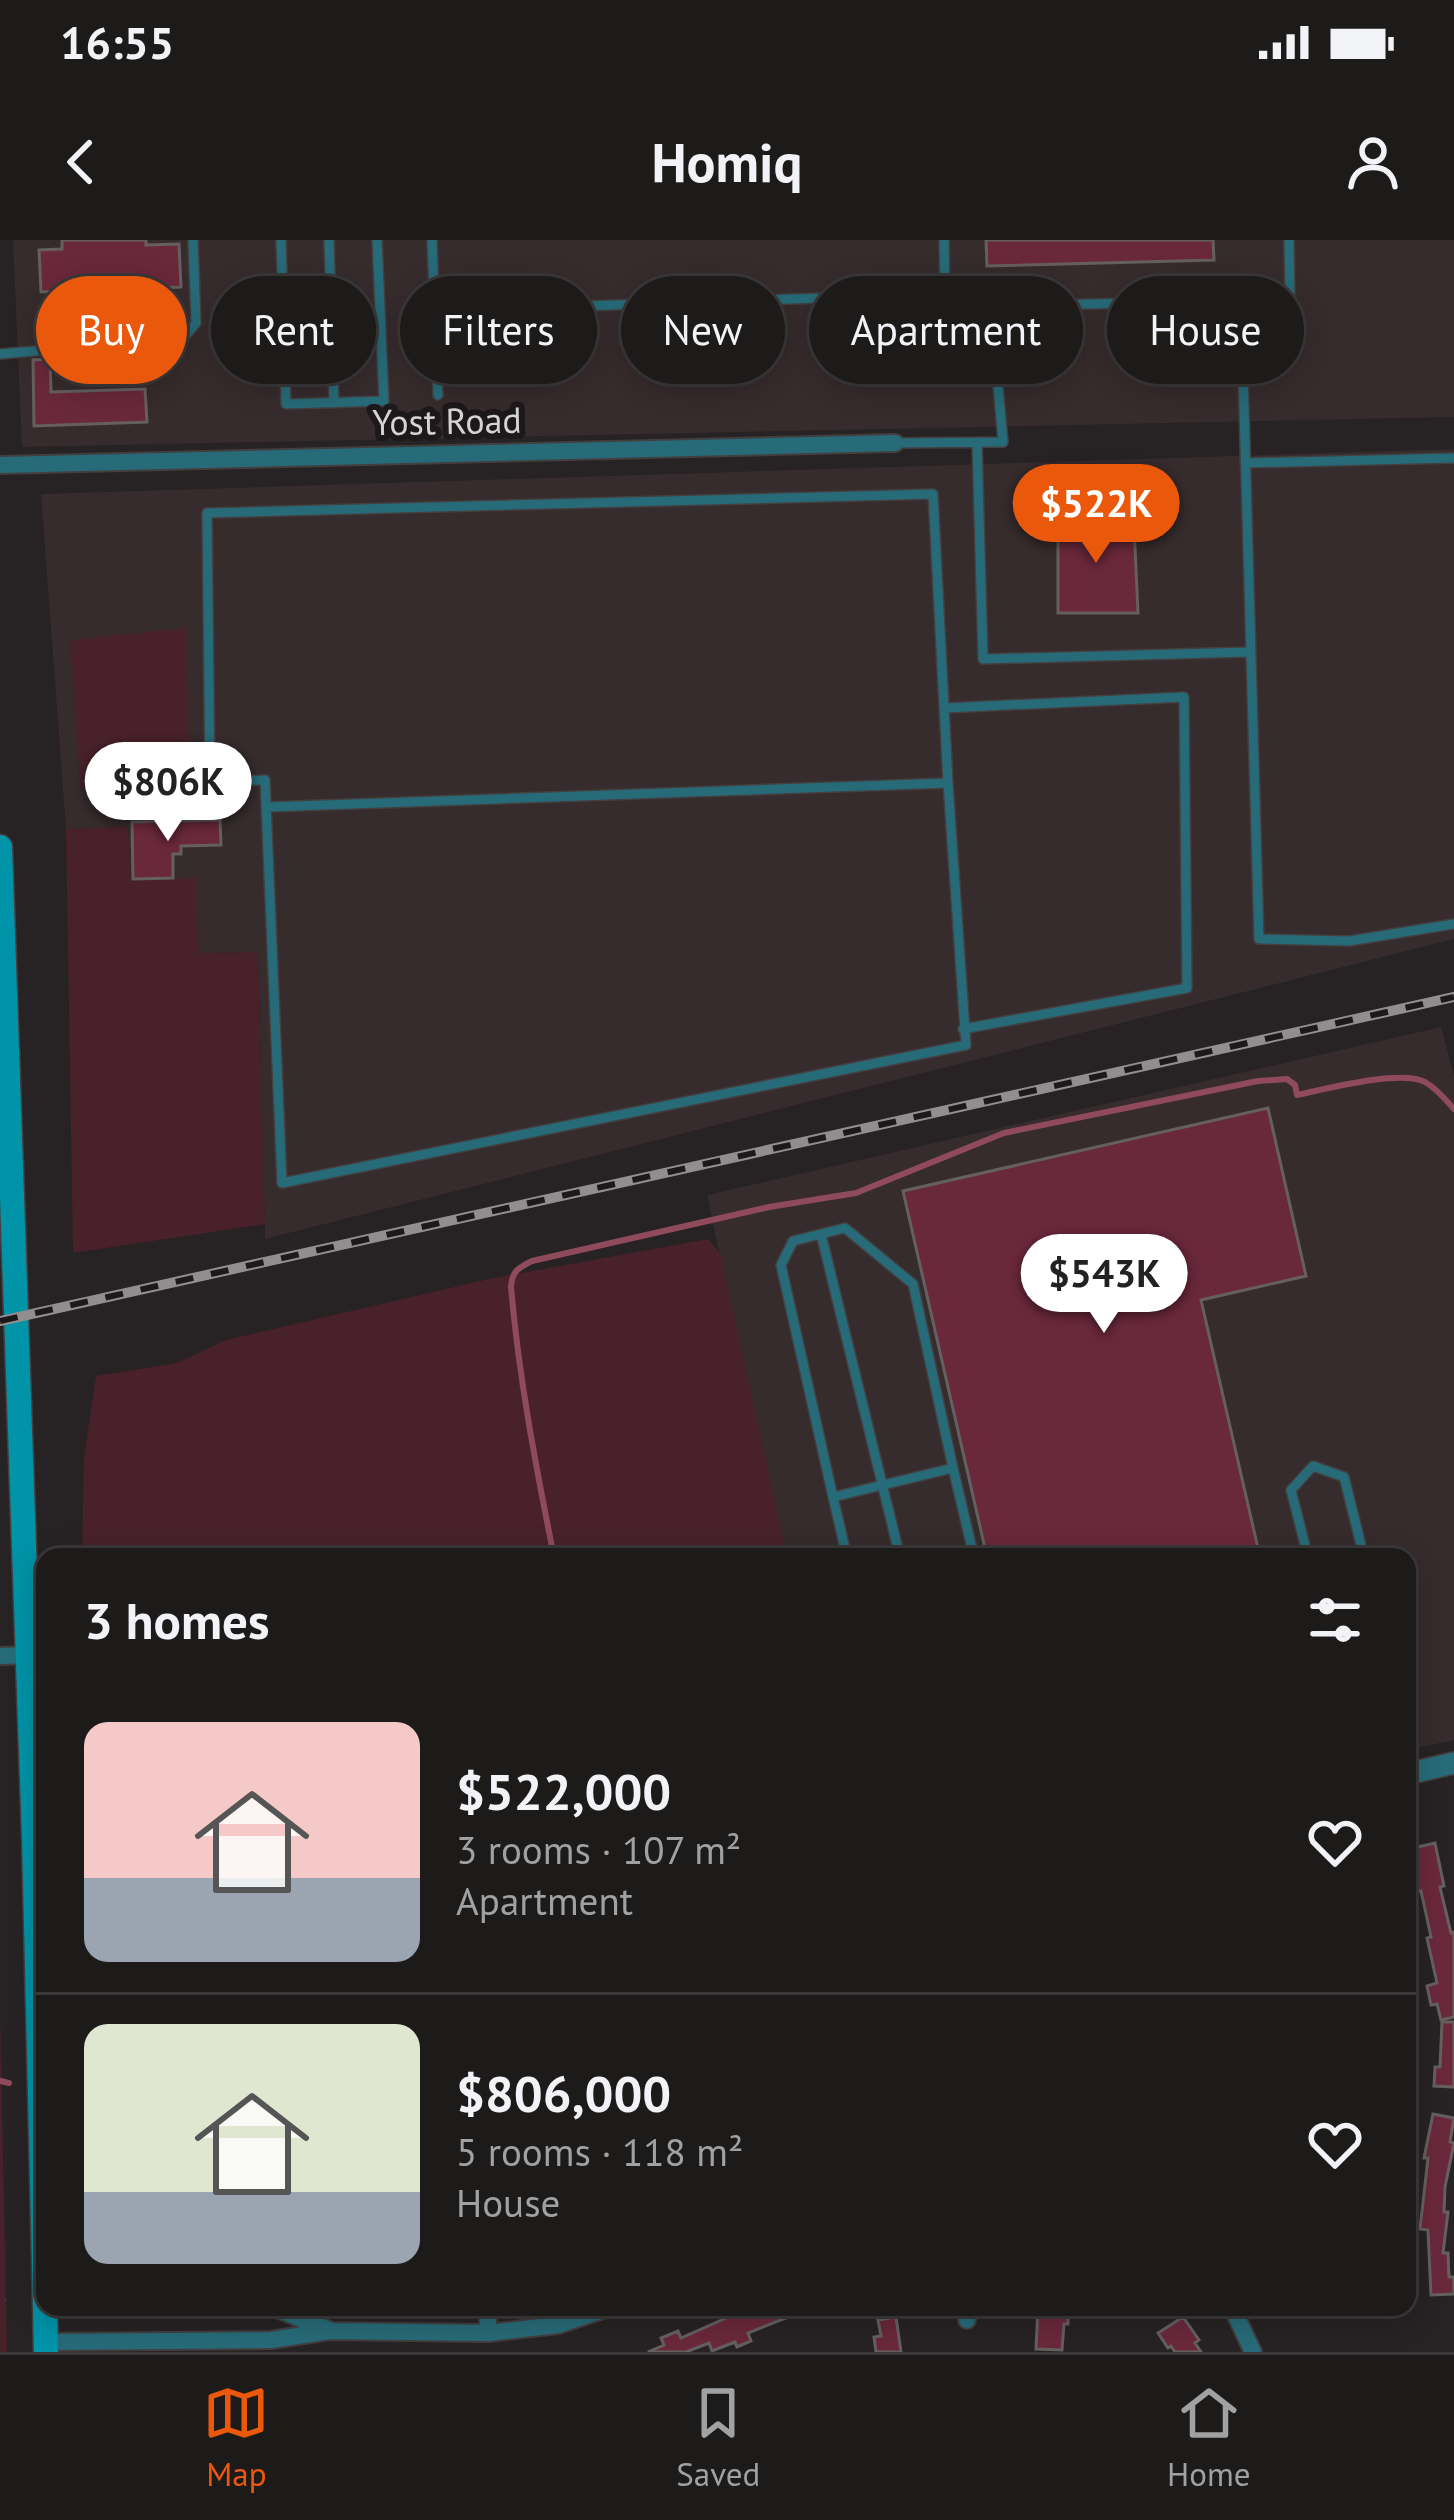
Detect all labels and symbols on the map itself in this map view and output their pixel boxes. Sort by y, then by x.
street label: Yost Road [372,396,522,445]
pin: $522K [1012,464,1180,566]
pin: $806K [84,742,252,844]
pin: $543K [1020,1234,1188,1336]

